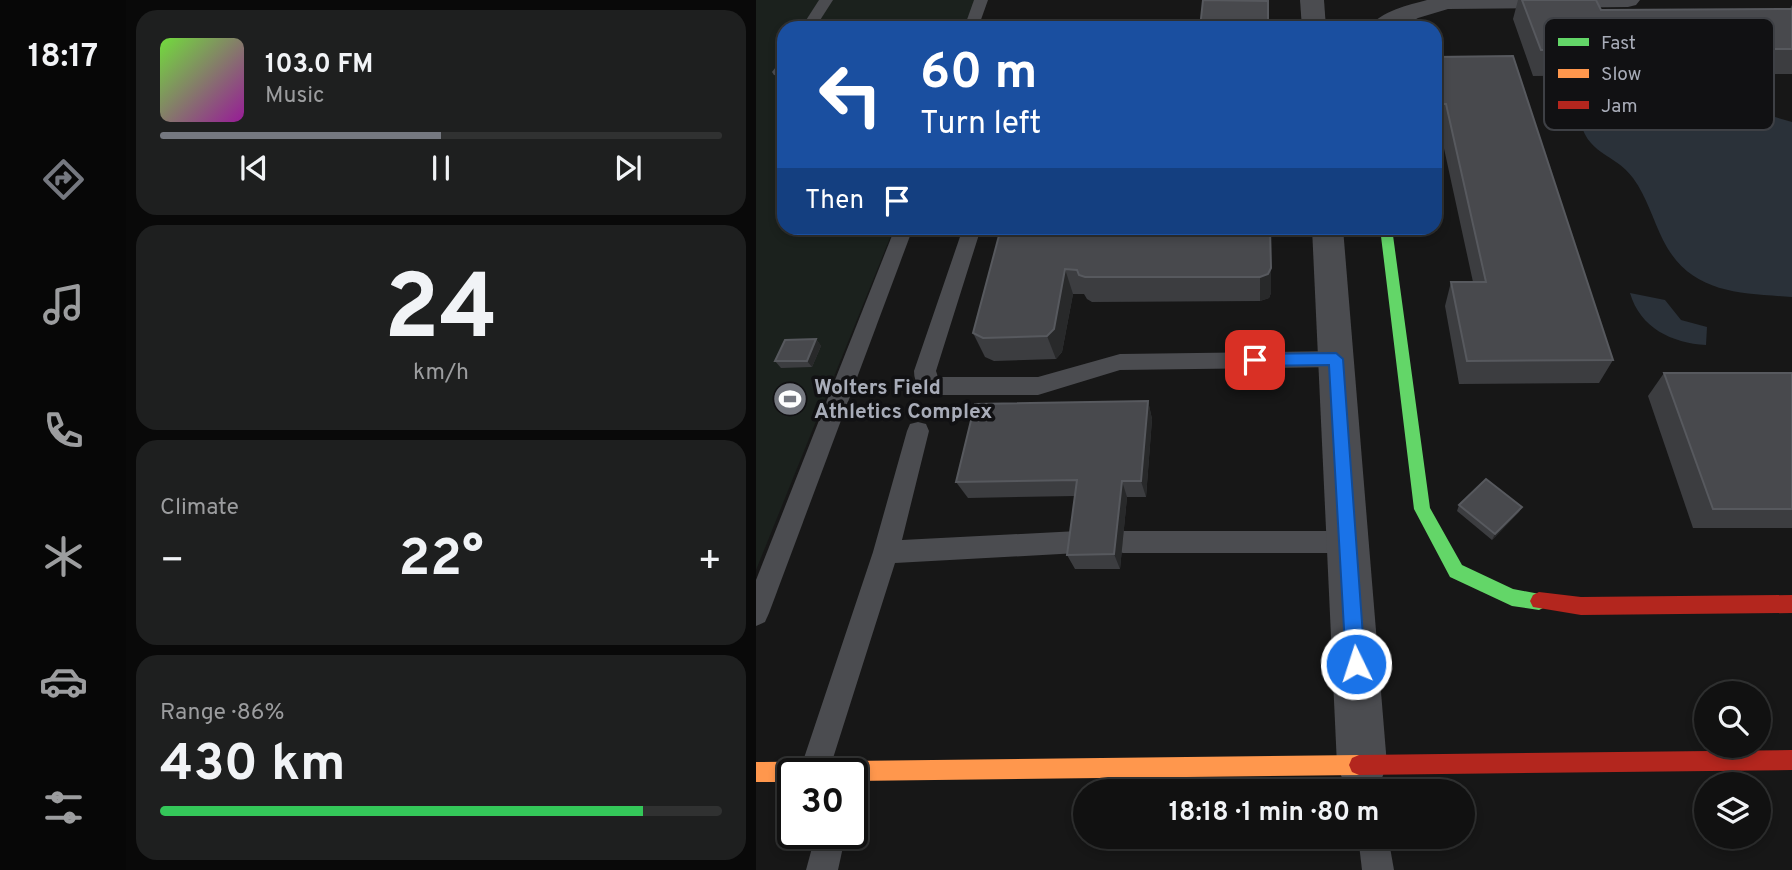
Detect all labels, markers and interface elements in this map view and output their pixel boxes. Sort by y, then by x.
legend [1544,18,1774,130]
text: Fast [1601,32,1636,56]
text: 18:17 [28,38,98,78]
text: 60 m [920,44,1038,106]
text: 103.0 FM [265,49,373,82]
icon: left [805,49,896,140]
text: Slow [1601,63,1641,87]
text: Music [265,82,325,111]
text: Jam [1601,95,1638,119]
text: Turn left [920,105,1041,145]
icon: previous [235,149,273,187]
icon: pause [422,149,460,187]
icon: next [609,149,647,187]
icon: directions [39,155,88,204]
icon: arrive [878,182,916,220]
text: Then [805,185,864,218]
text: 24 [384,256,498,371]
icon: music [39,280,88,329]
pin [1225,330,1285,390]
icon: arrive [1236,341,1274,379]
text: km/h [413,359,469,388]
place label: Wolters Field Athletics Complex [814,375,992,426]
sports icon: Wolters Field Athletics Complex [771,380,809,418]
icon: phone [39,406,88,455]
text: Climate [160,494,239,523]
text: 22° [398,528,484,594]
icon: climate [39,532,88,581]
text: − [160,538,185,587]
text: + [697,538,722,587]
position arrow [1319,627,1393,701]
icon: car [39,657,88,706]
map controls [1694,681,1771,849]
button: search [1694,681,1771,758]
text: Range · 86% [160,699,285,728]
text: 430 km [160,733,346,799]
speed limit sign: 30 [777,758,868,849]
button: layers [1694,772,1771,849]
icon: filters [39,783,88,832]
text: 18:18 · 1 min · 80 m [1169,797,1379,830]

